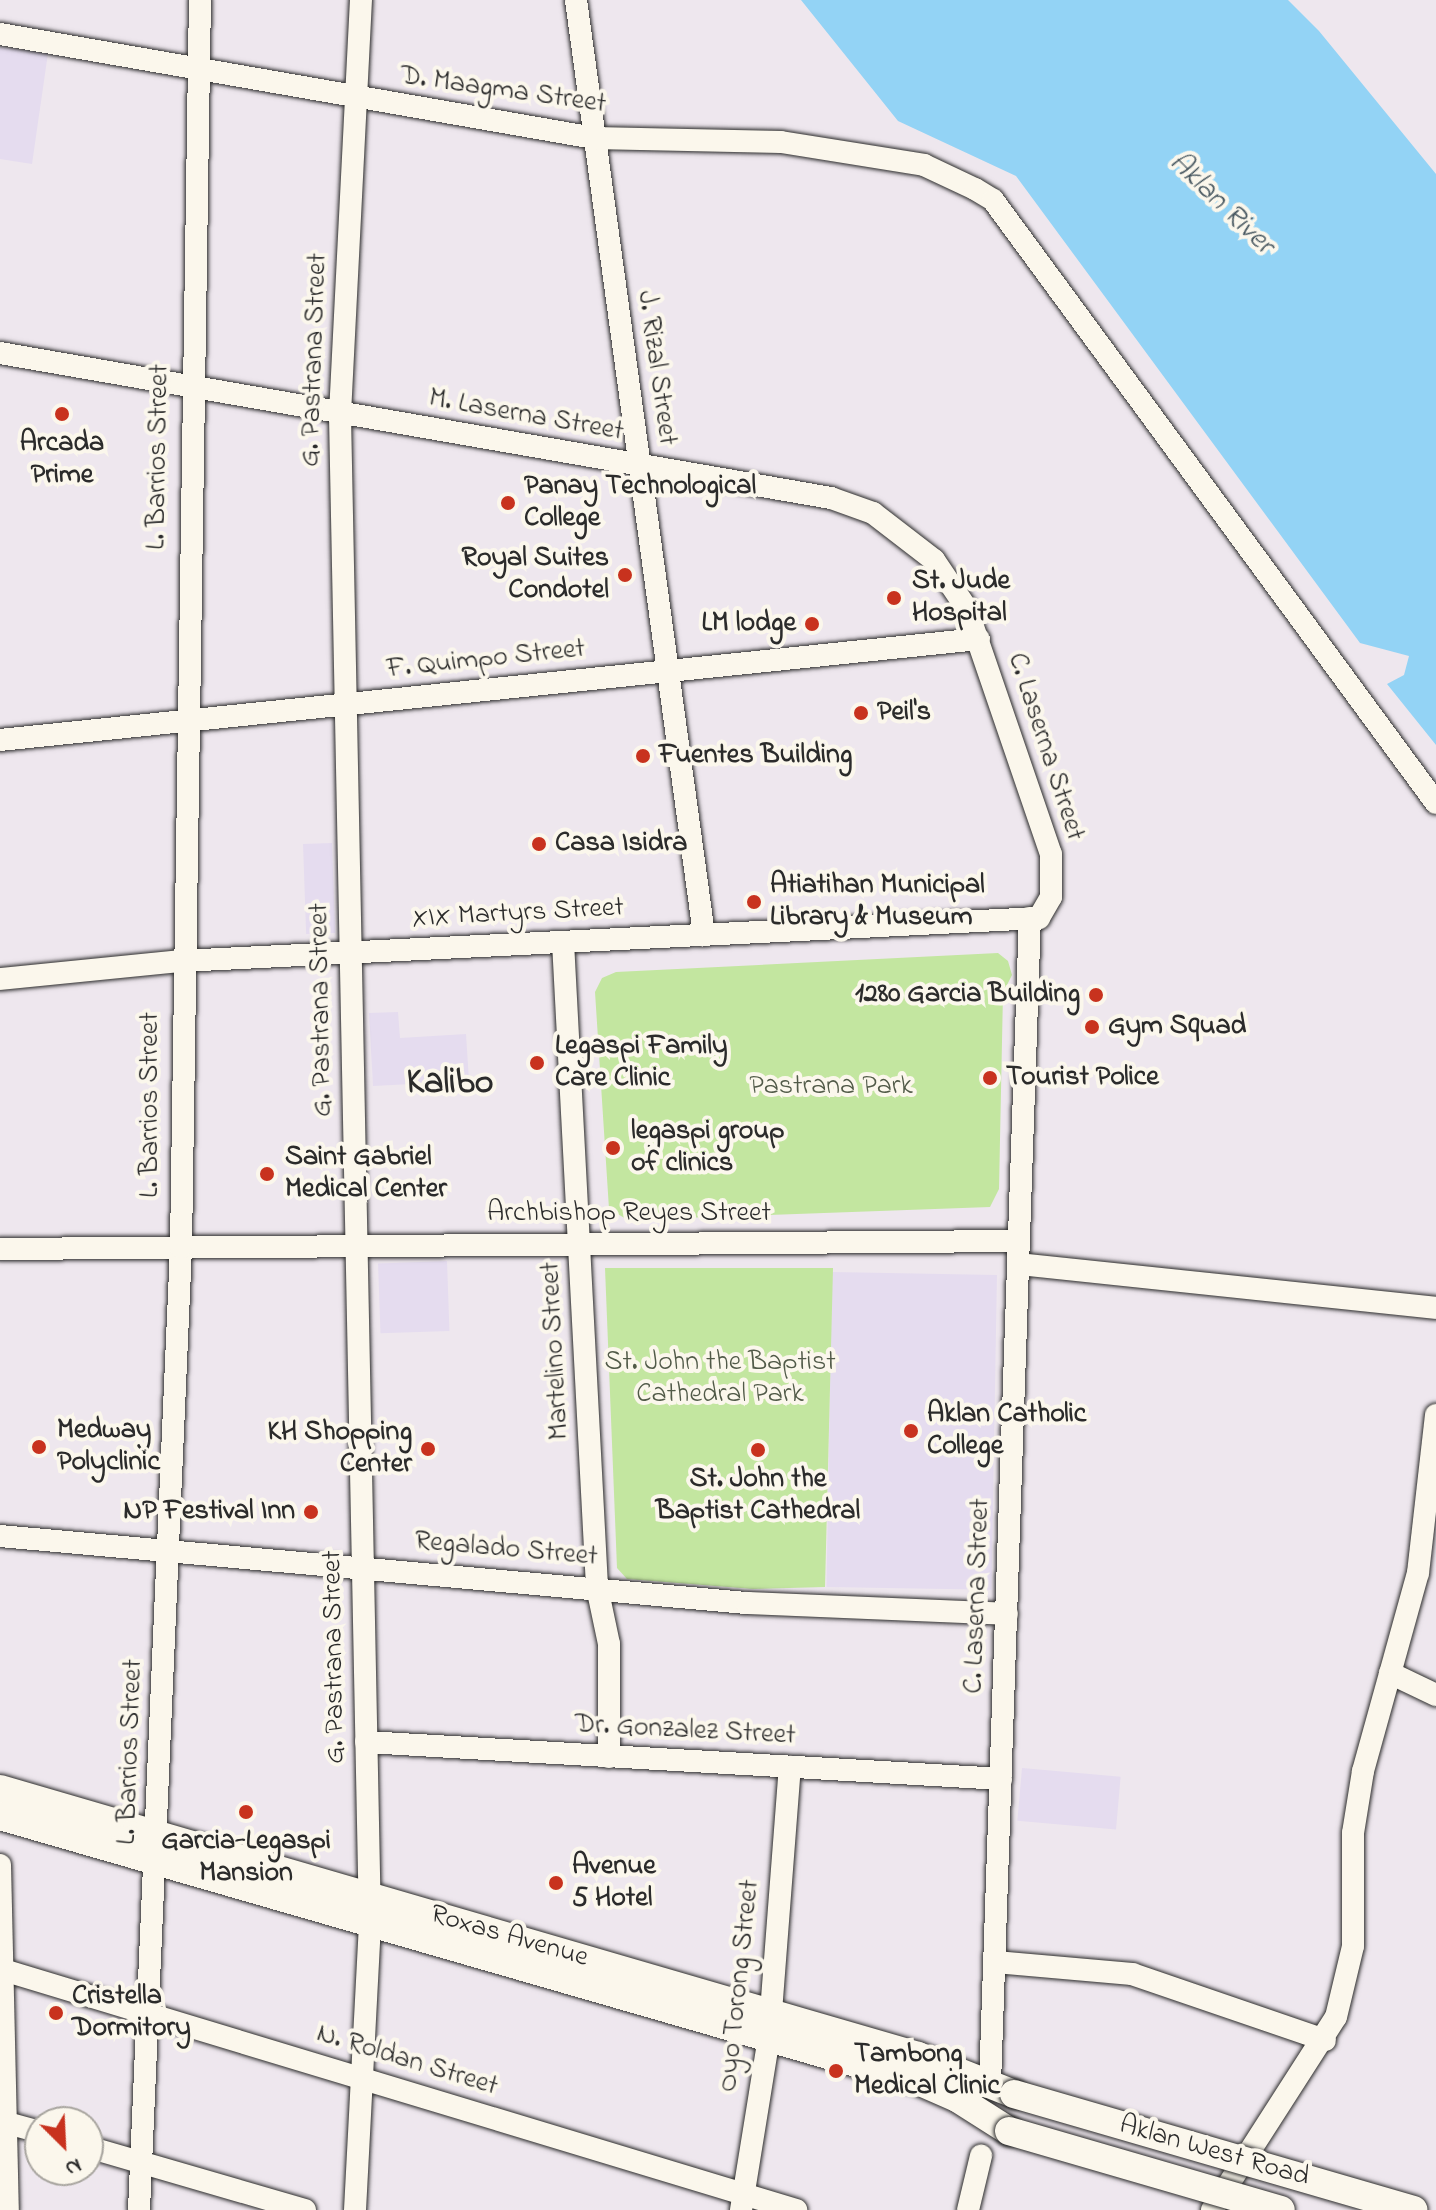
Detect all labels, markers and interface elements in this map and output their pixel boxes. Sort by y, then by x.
street label: D. Maagma Street [398,60,608,122]
water label: Aklan River [1161,145,1281,263]
street label: G. Pastrana Street [294,253,336,467]
street label: J. Rizal Street [629,288,683,448]
street label: L. Barrios Street [141,364,177,550]
street label: M. Laserna Street [426,382,626,450]
marker: Arcada Prime [53,405,71,423]
place label: Arcada Prime [20,427,104,493]
place label: Panay Technological College [524,470,756,536]
marker: Panay Technological College [499,494,517,512]
place label: Royal Suites Condotel [461,542,609,608]
place label: St. Jude Hospital [912,565,1010,631]
marker: Royal Suites Condotel [616,566,634,584]
marker: St. Jude Hospital [883,587,905,609]
place label: LM lodge [702,607,796,641]
marker: LM lodge [803,615,821,633]
street label: F. Quimpo Street [385,633,587,687]
street label: C. Laserna Street [999,649,1091,845]
place label: Peil's [877,696,931,730]
marker: Peil's [852,704,870,722]
place label: Fuentes Building [659,739,852,773]
marker: Fuentes Building [634,747,652,765]
place label: Casa Isidra [555,827,687,861]
marker: Casa Isidra [530,835,548,853]
place label: Atiatihan Municipal Library & Museum [770,869,985,935]
street label: XIX Martyrs Street [411,892,625,936]
marker: Atiatihan Municipal Library & Museum [745,893,763,911]
street label: G. Pastrana Street [303,903,341,1117]
place label: 1280 Garcia Building [855,978,1080,1012]
marker: 1280 Garcia Building [1087,986,1105,1004]
place label: Gym Squad [1108,1010,1246,1044]
street label: L. Barrios Street [134,1012,168,1198]
marker: Gym Squad [1083,1018,1101,1036]
place label: Legaspi Family Care Clinic [555,1030,727,1096]
marker: Legaspi Family Care Clinic [526,1052,548,1074]
place label: Tourist Police [1006,1061,1159,1095]
district label: Kalibo [406,1062,494,1106]
marker: Tourist Police [981,1069,999,1087]
park label: Pastrana Park [749,1070,913,1104]
place label: legaspi group of clinics [631,1115,784,1181]
marker: legaspi group of clinics [602,1137,624,1159]
place label: Saint Gabriel Medical Center [285,1141,447,1207]
marker: Saint Gabriel Medical Center [256,1163,278,1185]
street label: Archbishop Reyes Street [487,1197,771,1231]
street label: Martelino Street [535,1261,577,1441]
park label: St. John the Baptist Cathedral Park [604,1346,836,1412]
place label: Aklan Catholic College [927,1398,1086,1464]
place label: Medway Polyclinic [57,1414,160,1480]
place label: KH Shopping Center [267,1416,412,1482]
marker: Aklan Catholic College [902,1422,920,1440]
marker: Medway Polyclinic [28,1436,50,1458]
marker: KH Shopping Center [419,1440,437,1458]
marker: St. John the Baptist Cathedral [749,1441,767,1459]
place label: St. John the Baptist Cathedral [656,1463,860,1529]
place label: NP Festival Inn [123,1495,295,1529]
street label: C. Laserna Street [958,1498,998,1694]
marker: NP Festival Inn [302,1503,320,1521]
street label: Regalado Street [413,1525,599,1575]
street label: G. Pastrana Street [316,1550,354,1764]
street label: L. Barrios Street [111,1659,151,1845]
street label: Dr. Gonzalez Street [574,1708,796,1754]
marker: Garcia-Legaspi Mansion [237,1803,255,1821]
place label: Garcia-Legaspi Mansion [161,1825,331,1891]
place label: Avenue 5 Hotel [572,1850,656,1916]
marker: Avenue 5 Hotel [547,1874,565,1892]
street label: Oyo Torong Street [712,1878,768,2094]
street label: Roxas Avenue [426,1898,592,1976]
place label: Cristella Dormitory [72,1980,191,2046]
marker: Cristella Dormitory [47,2004,65,2022]
street label: N. Roldan Street [312,2017,502,2105]
place label: Tambong Medical Clinic [854,2038,1000,2104]
marker: Tambong Medical Clinic [825,2060,847,2082]
north arrow [24,2106,104,2186]
street label: Aklan West Road [1115,2109,1313,2195]
text: N [60,2148,86,2184]

